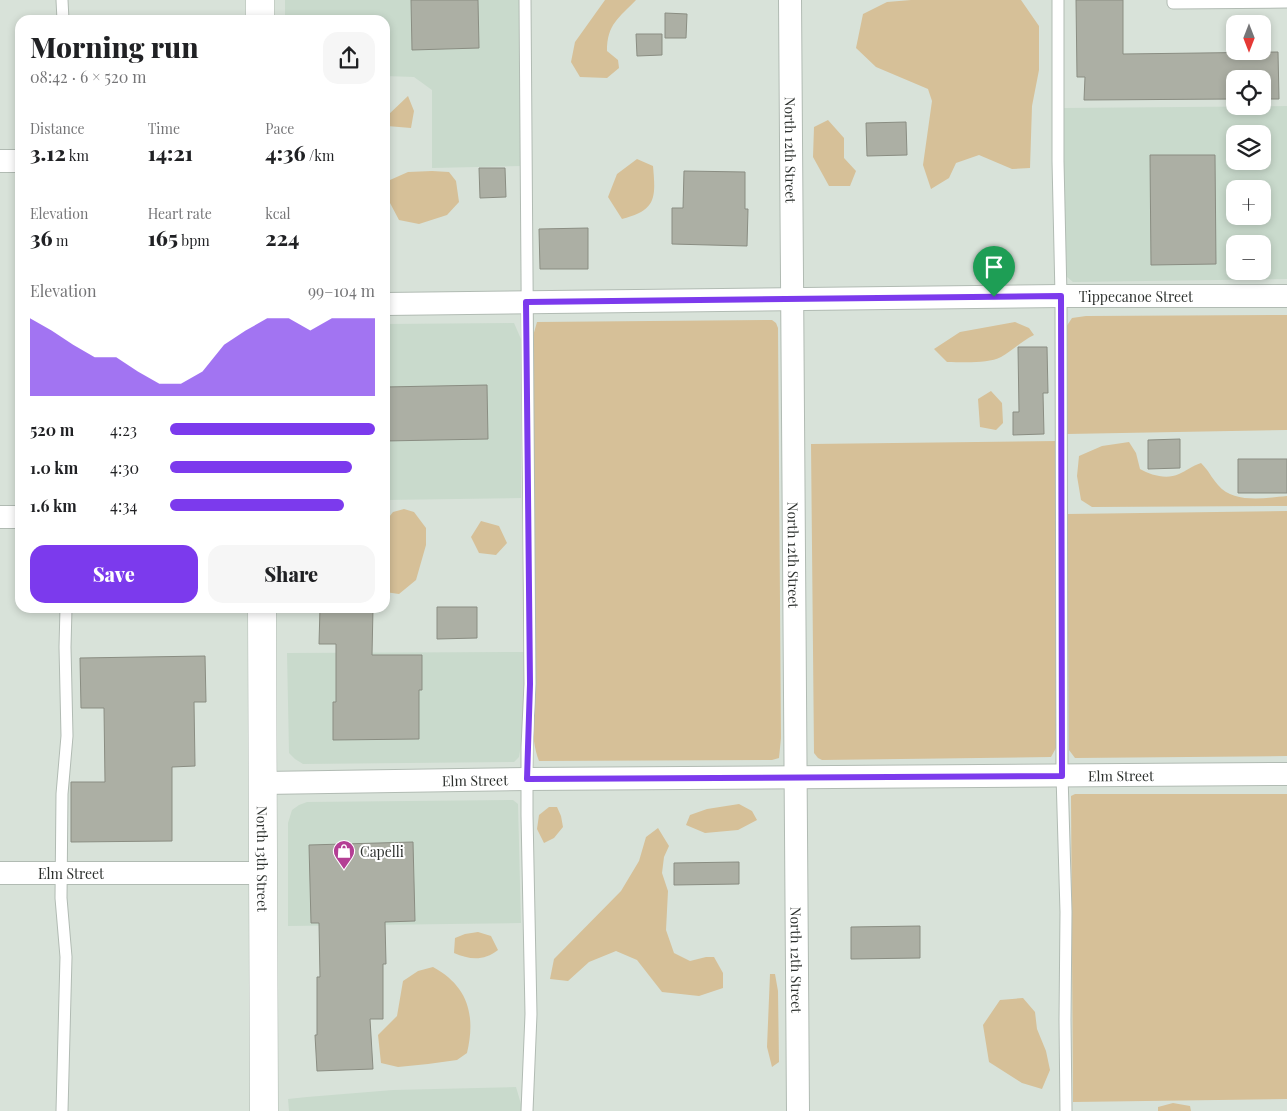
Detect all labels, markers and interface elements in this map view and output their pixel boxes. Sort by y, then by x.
north arrow [1226,15,1271,60]
map controls [1226,15,1271,280]
text: Morning run [30,28,199,65]
button: share [323,32,375,84]
text: 08:42 · 6 × 520 m [30,66,146,87]
button: locate [1226,70,1271,115]
street label: North 12th Street [781,97,801,204]
text: Distance [30,119,85,138]
text: Time [148,119,180,138]
text: Pace [265,119,294,138]
button: layers [1226,125,1271,170]
text: 3.12 [30,138,66,166]
text: 14:21 [148,138,193,166]
text: 4:36 [265,138,306,166]
text: km [66,146,89,165]
text: /km [306,146,334,165]
button: + [1226,180,1271,225]
text: Elevation [30,204,88,223]
text: Heart rate [148,204,212,223]
text: kcal [265,204,290,223]
text: 36 [30,223,53,251]
text: 165 [148,223,178,251]
text: 224 [265,223,299,251]
text: m [53,231,69,250]
text: bpm [178,231,210,250]
button: − [1226,235,1271,280]
pin [973,246,1015,297]
icon: arrive [980,253,1008,281]
text: Elevation [30,280,97,301]
text: 99–104 m [308,280,375,301]
street label: Tippecanoe Street [1079,287,1194,306]
text: 520 m [30,419,74,440]
text: 4:23 [110,419,137,440]
text: 1.0 km [30,457,78,478]
text: 4:30 [110,457,139,478]
text: 1.6 km [30,495,77,516]
text: 4:34 [110,495,137,516]
street label: North 12th Street [784,502,804,609]
button: Save [30,545,198,603]
button: Share [208,545,375,603]
street label: Elm Street [1088,765,1155,785]
street label: Elm Street [442,770,509,790]
street label: North 13th Street [253,806,273,913]
shop icon: Capelli [332,839,356,870]
place label: Capelli [360,842,404,861]
street label: Elm Street [38,864,105,883]
street label: North 12th Street [787,907,807,1014]

